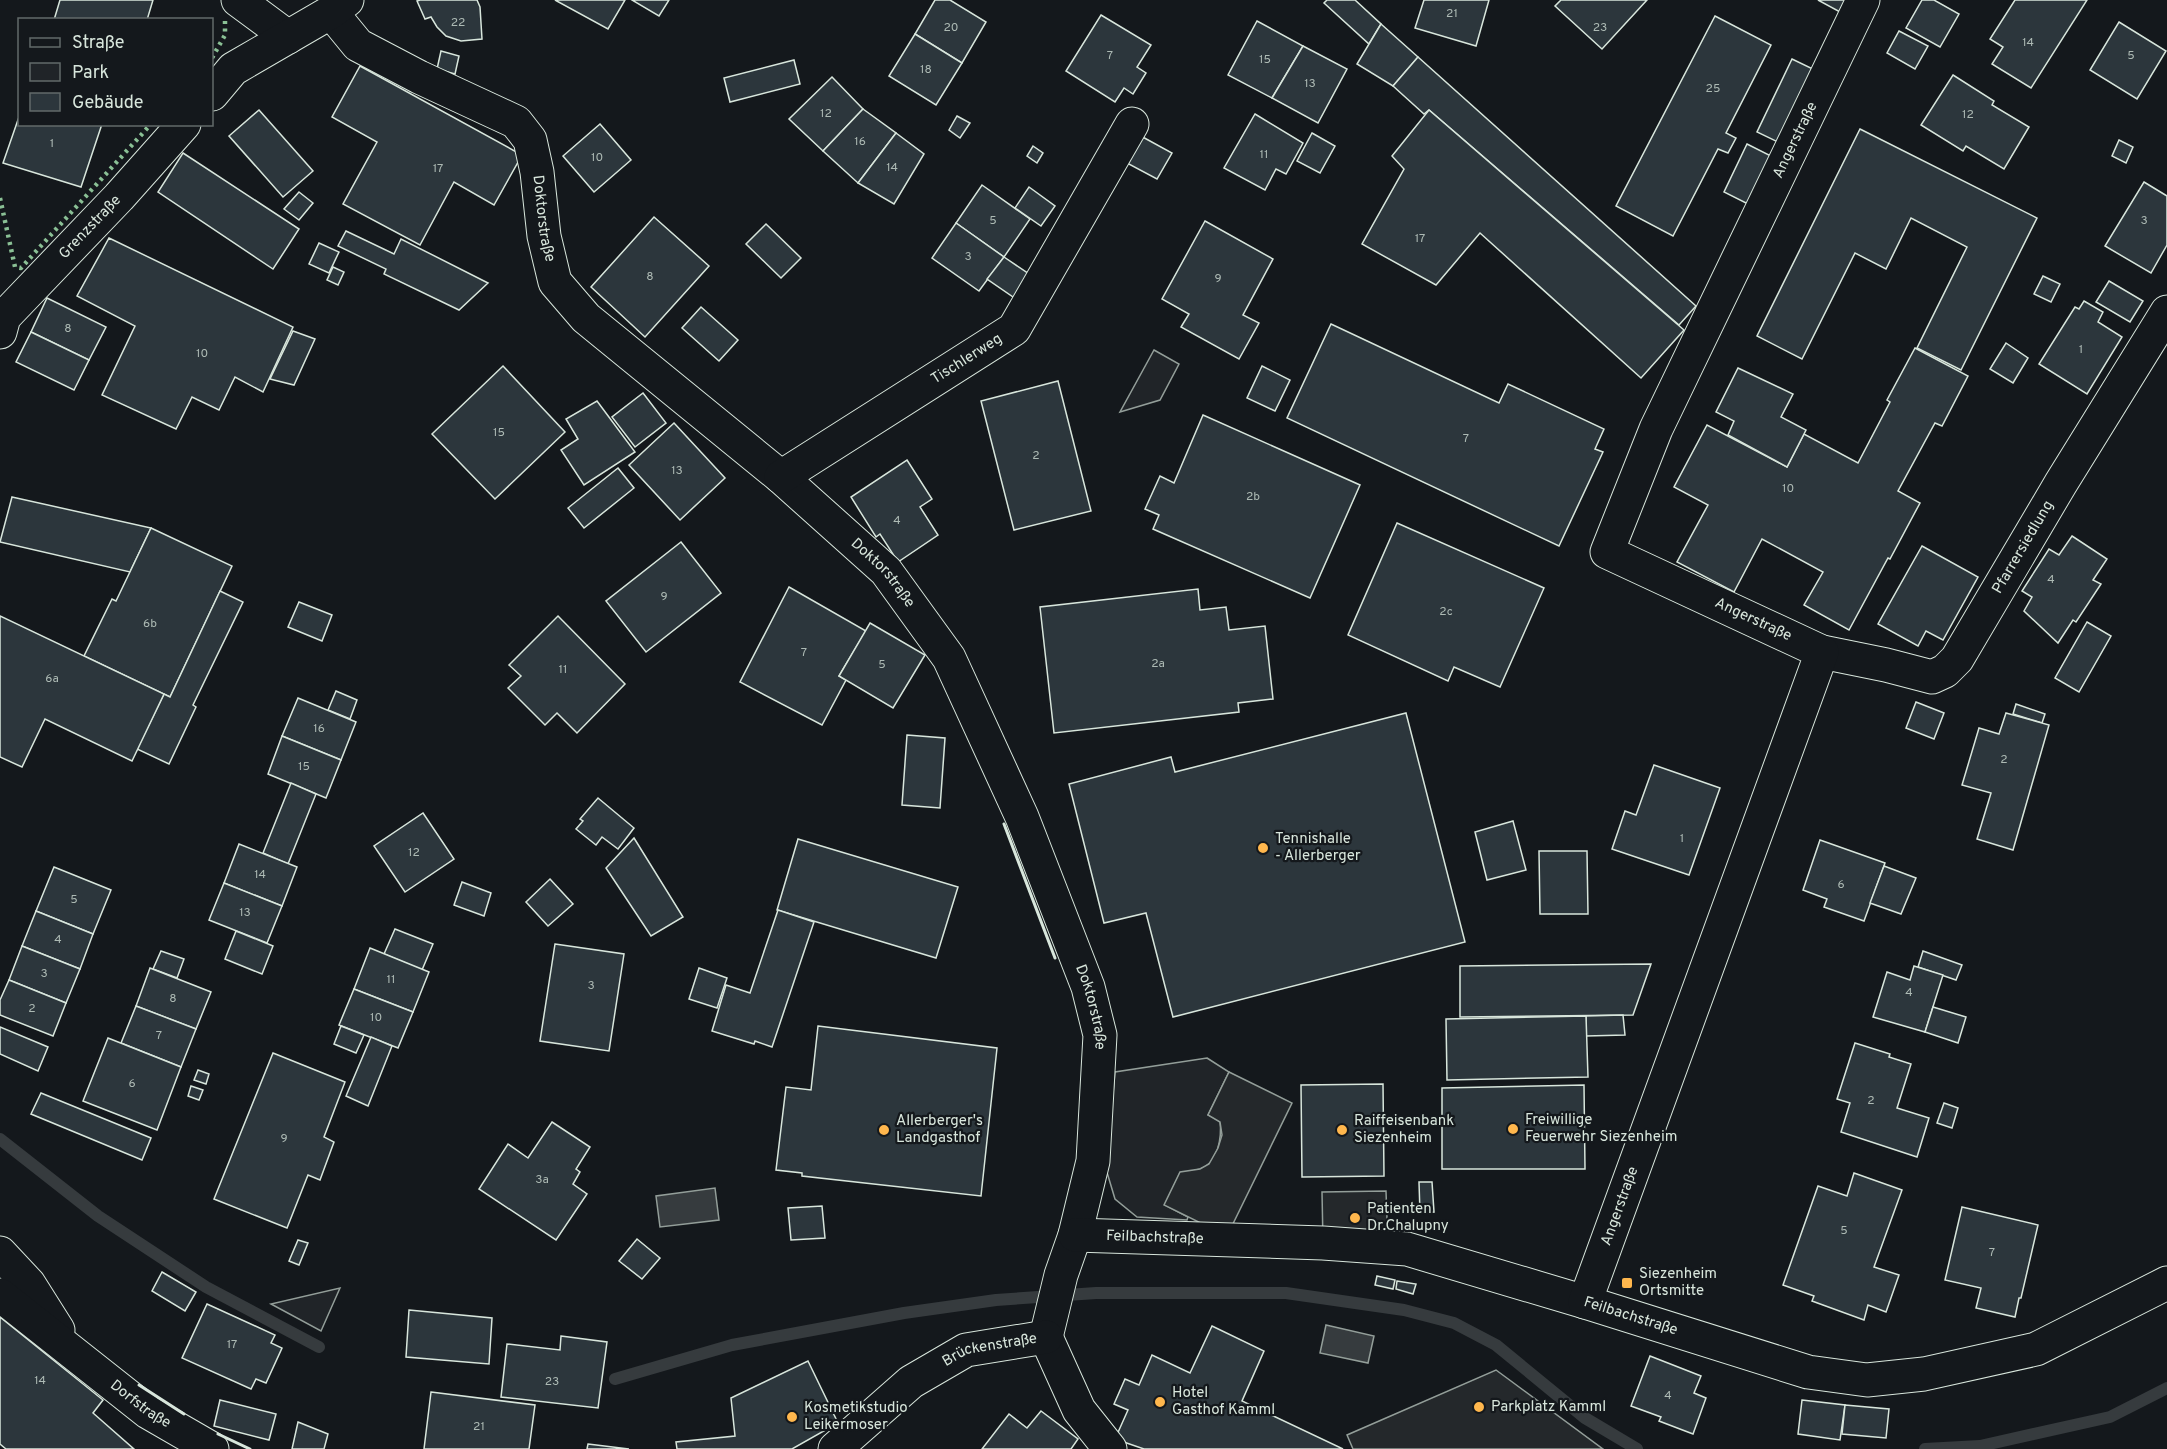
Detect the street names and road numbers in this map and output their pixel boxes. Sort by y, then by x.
street label: Angerstraße [1769,99,1822,182]
street label: Doktorstraße [528,174,559,264]
street label: Grenzstraße [55,191,125,263]
street label: Tischlerweg [927,329,1006,389]
street label: Pfarrersiedlung [1988,497,2058,597]
street label: Doktorstraße [846,534,919,611]
street label: Angerstraße [1711,594,1795,646]
street label: Doktorstraße [1071,962,1110,1050]
street label: Angerstraße [1597,1164,1643,1248]
street label: Feilbachstraße [1106,1227,1204,1249]
street label: Feilbachstraße [1581,1293,1680,1340]
street label: Brückenstraße [939,1329,1038,1371]
street label: Dorfstraße [106,1376,174,1433]

